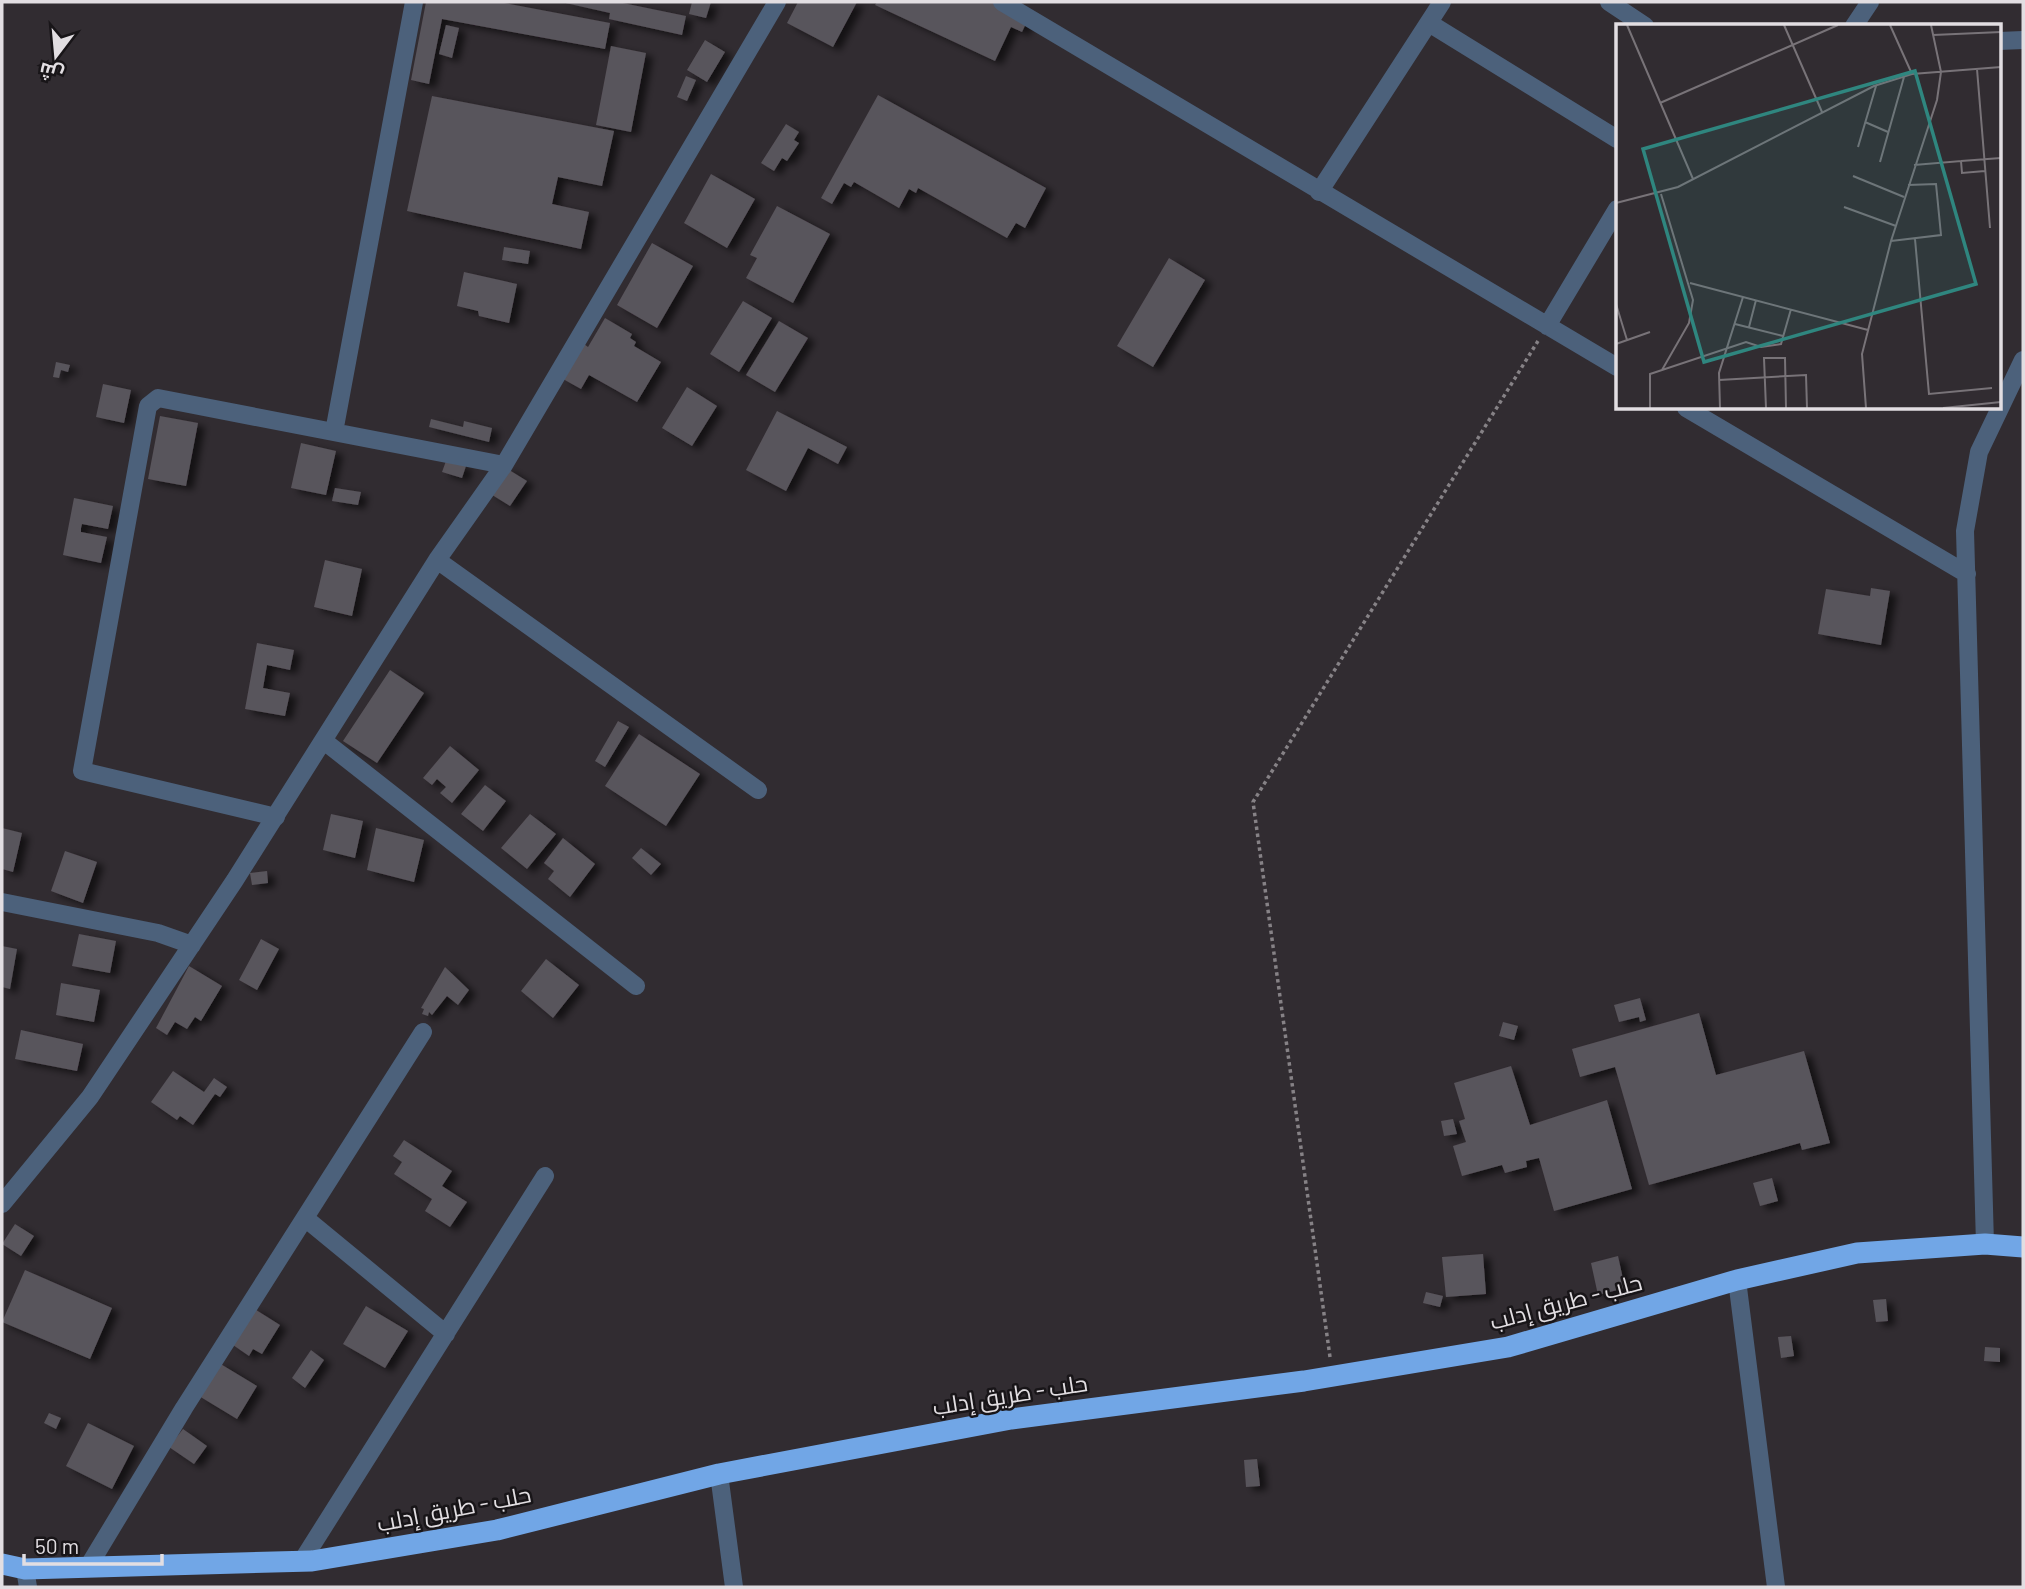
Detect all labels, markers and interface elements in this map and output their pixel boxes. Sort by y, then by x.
north arrow [21,21,91,91]
inset map [1616,24,2000,410]
text: ش [36,57,66,87]
street label: حلب - طريق إدلب [1487,1267,1645,1337]
street label: حلب - طريق إدلب [930,1368,1090,1422]
street label: حلب - طريق إدلب [374,1479,534,1539]
scale bar [24,1522,163,1566]
text: 50 m [35,1533,79,1558]

